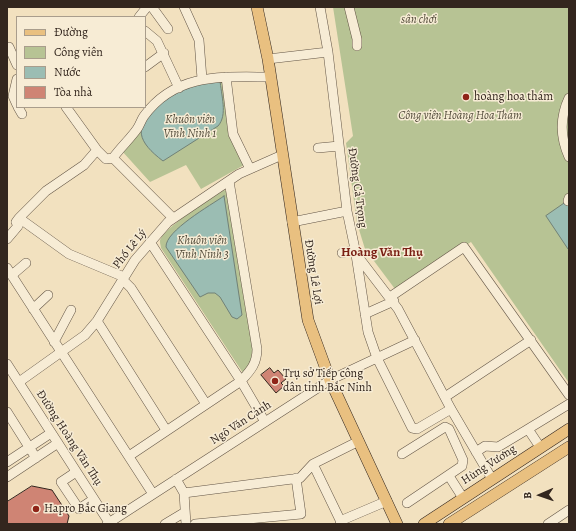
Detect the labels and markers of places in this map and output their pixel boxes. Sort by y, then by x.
place label: hoàng hoa thám [474,90,553,104]
marker: hoàng hoa thám [461,92,471,102]
place label: Trụ sở Tiếp công dân tỉnh Bắc Ninh [283,367,372,395]
marker: Trụ sở Tiếp công dân tỉnh Bắc Ninh [270,376,280,386]
place label: Hapro Bắc Giang [44,502,127,516]
marker: Hapro Bắc Giang [31,504,41,514]

